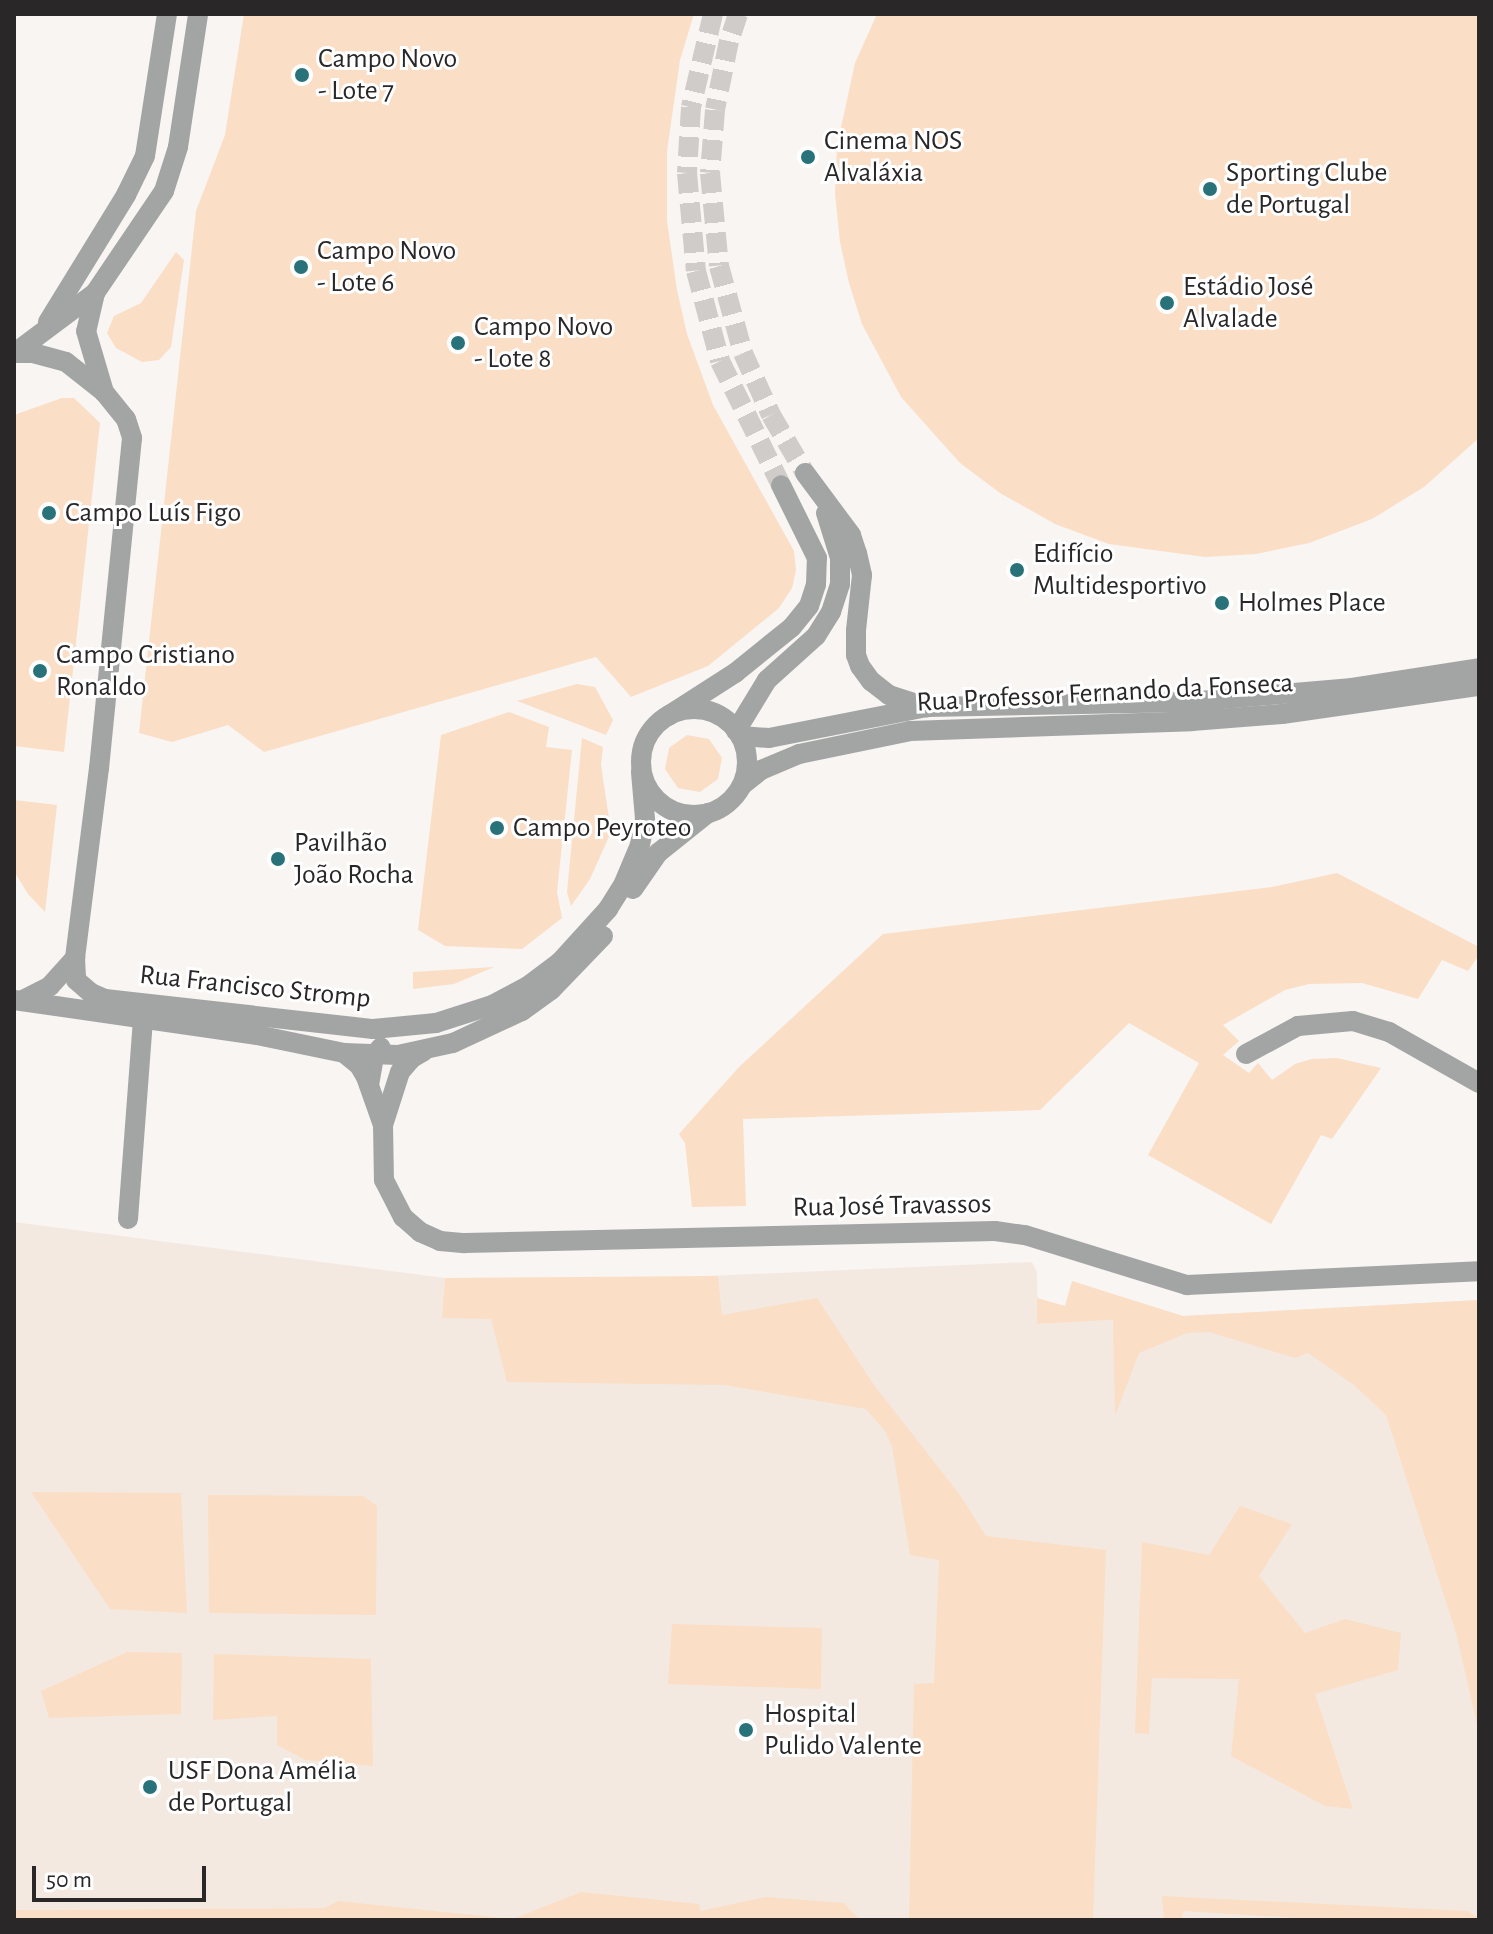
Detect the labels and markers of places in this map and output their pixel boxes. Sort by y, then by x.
place label: Campo Novo - Lote 7 [318,42,457,108]
marker: Campo Novo - Lote 7 [293,66,311,84]
place label: Cinema NOS Alvaláxia [824,124,962,190]
marker: Cinema NOS Alvaláxia [799,148,817,166]
place label: Sporting Clube de Portugal [1226,156,1387,222]
marker: Sporting Clube de Portugal [1201,180,1219,198]
place label: Campo Novo - Lote 6 [317,234,456,300]
marker: Campo Novo - Lote 6 [292,258,310,276]
place label: Estádio José Alvalade [1183,270,1313,336]
marker: Estádio José Alvalade [1158,294,1176,312]
place label: Campo Novo - Lote 8 [474,310,613,376]
marker: Campo Novo - Lote 8 [449,334,467,352]
place label: Campo Luís Figo [65,496,241,530]
marker: Campo Luís Figo [40,504,58,522]
place label: Edifício Multidesportivo [1033,537,1207,603]
marker: Edifício Multidesportivo [1008,561,1026,579]
place label: Holmes Place [1238,586,1386,620]
marker: Holmes Place [1213,594,1231,612]
place label: Campo Cristiano Ronaldo [56,638,235,704]
marker: Campo Cristiano Ronaldo [31,662,49,680]
place label: Campo Peyroteo [513,811,691,845]
marker: Campo Peyroteo [488,819,506,837]
place label: Pavilhão João Rocha [294,826,414,892]
marker: Pavilhão João Rocha [269,850,287,868]
place label: Hospital Pulido Valente [764,1697,922,1763]
marker: Hospital Pulido Valente [735,1719,757,1741]
place label: USF Dona Amélia de Portugal [168,1754,357,1820]
marker: USF Dona Amélia de Portugal [139,1776,161,1798]

